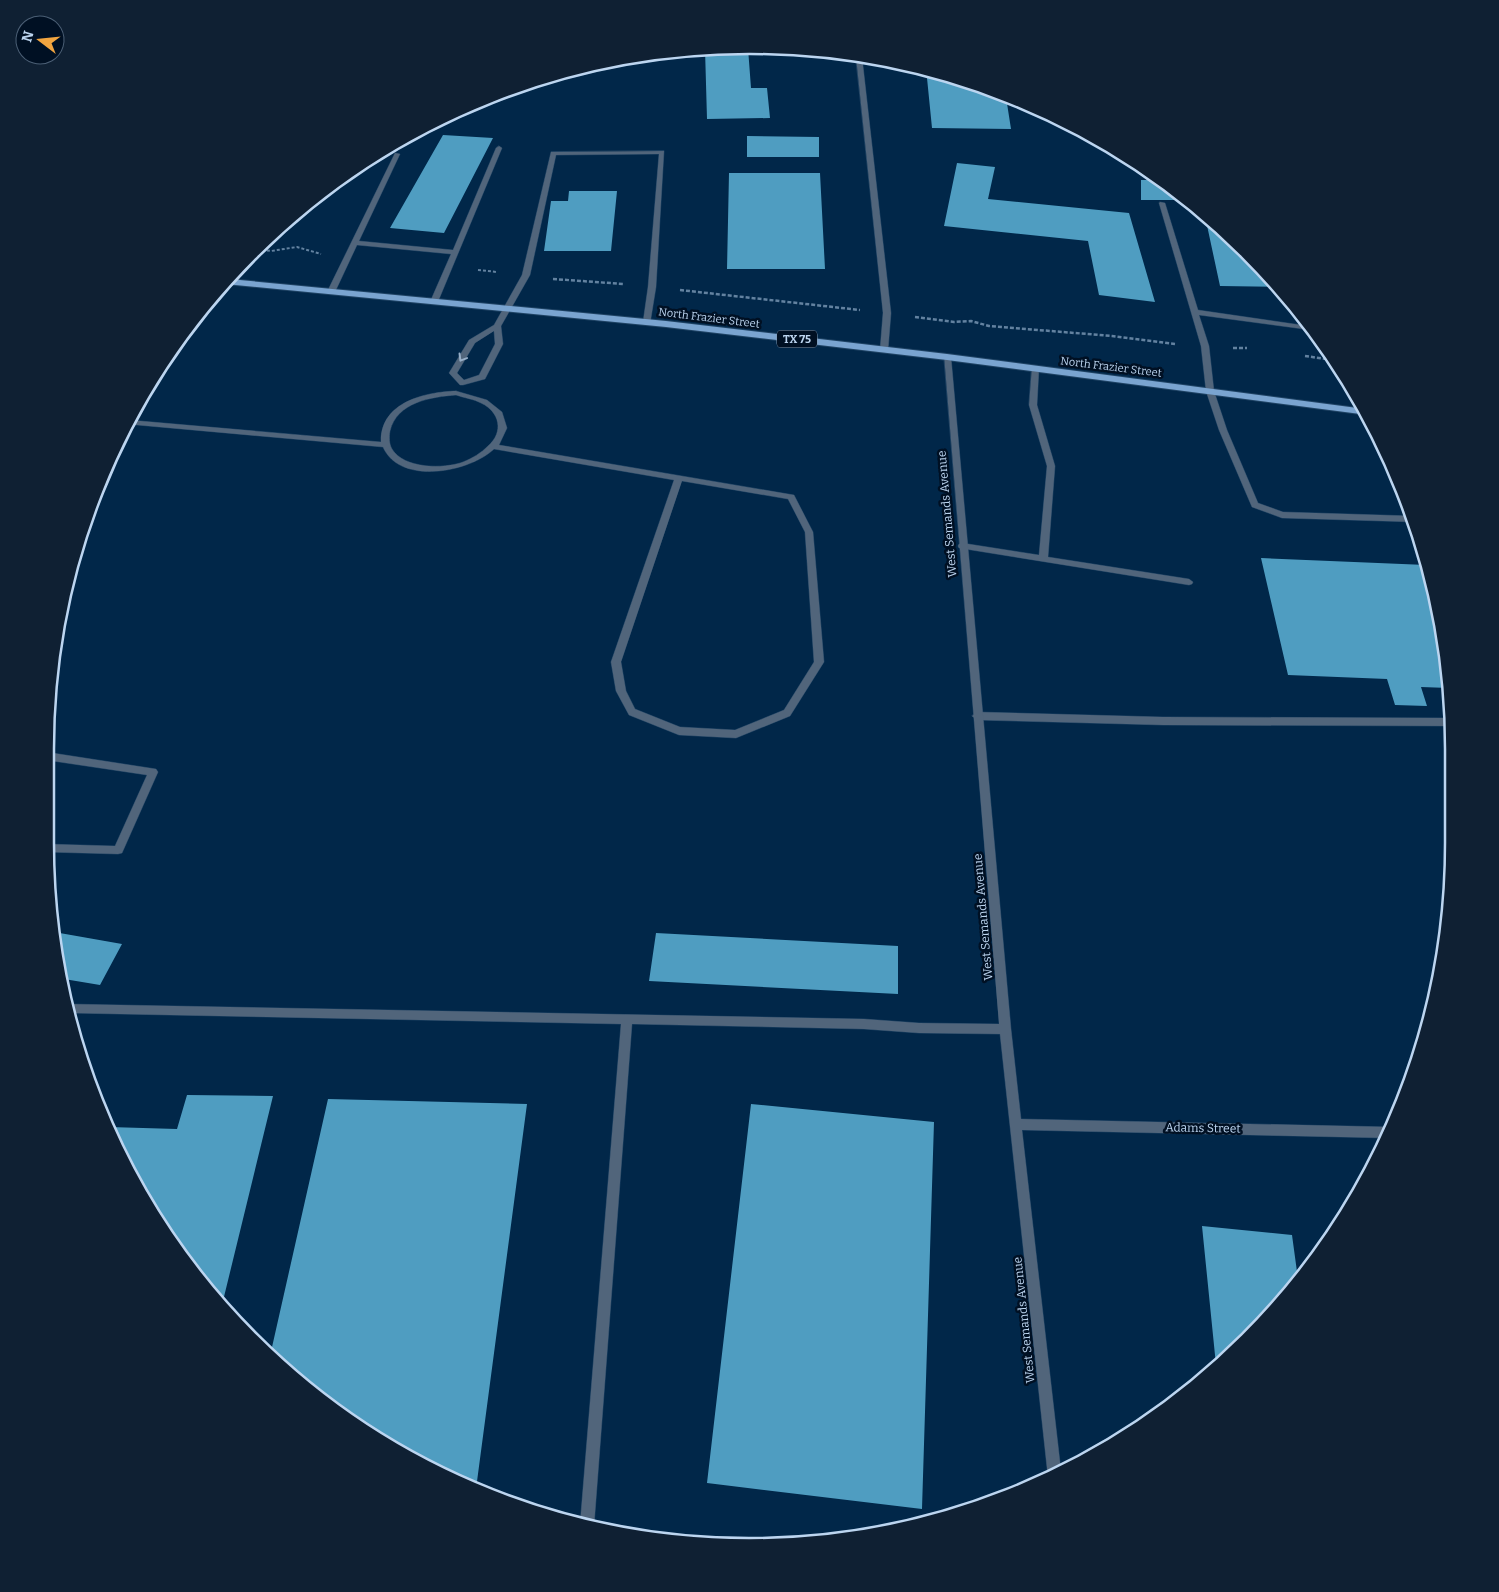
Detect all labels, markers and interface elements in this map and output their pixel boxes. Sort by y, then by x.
north arrow [15,15,65,65]
text: N [18,29,38,44]
street label: North Frazier Street [658,305,760,331]
road number: TX 75 [777,330,817,348]
one-way arrow [458,353,468,362]
street label: North Frazier Street [1060,354,1162,380]
street label: West Semands Avenue [934,450,960,578]
street label: West Semands Avenue [970,853,996,981]
street label: Adams Street [1165,1120,1241,1136]
street label: West Semands Avenue [1010,1256,1038,1384]

